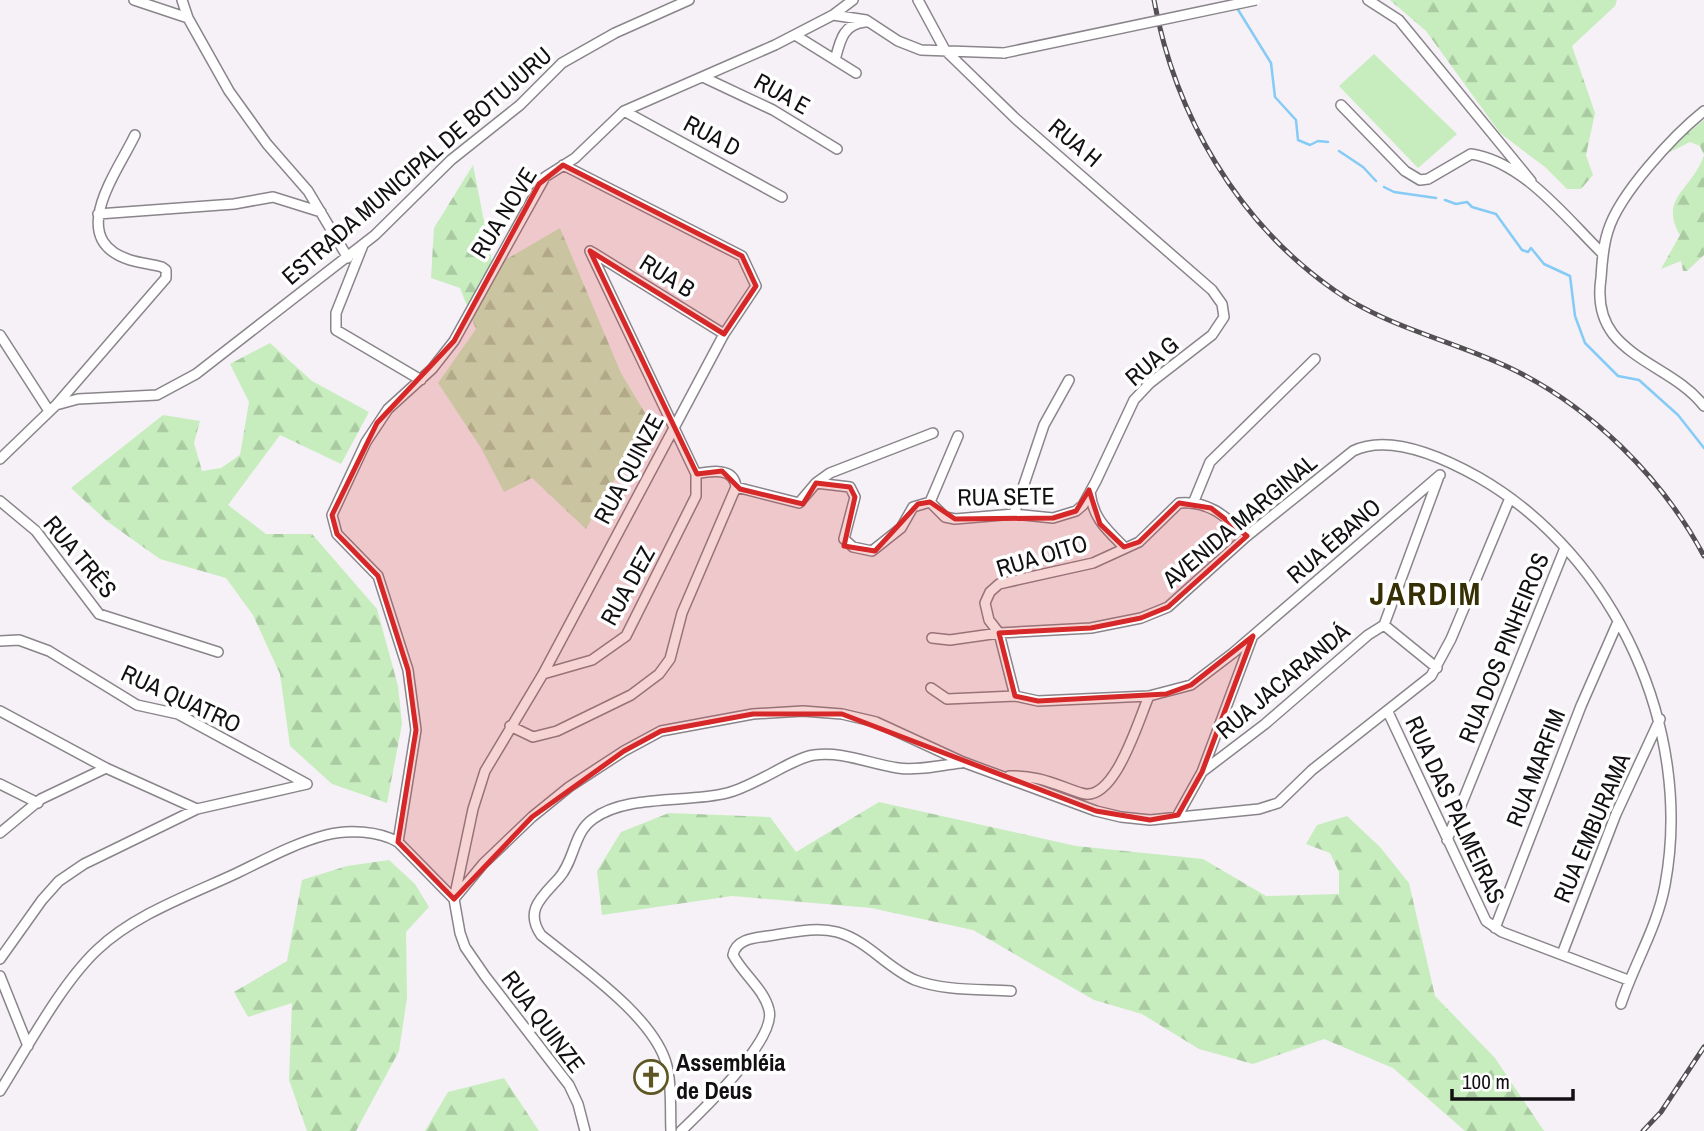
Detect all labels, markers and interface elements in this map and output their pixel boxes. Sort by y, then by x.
street label: ESTRADA MUNICIPAL DE BOTUJURU [275,39,558,291]
street label: RUA E [749,65,816,121]
street label: RUA D [678,107,747,163]
street label: RUA H [1042,111,1109,174]
street label: RUA NOVE [463,161,544,264]
street label: RUA B [634,246,701,304]
street label: RUA G [1118,328,1185,392]
street label: RUA QUINZE [586,408,670,529]
street label: AVENIDA MARGINAL [1155,446,1323,595]
street label: RUA SETE [957,479,1055,513]
street label: RUA ÉBANO [1280,490,1387,590]
street label: RUA TRÊS [37,509,125,604]
street label: RUA OITO [992,526,1091,584]
street label: RUA DEZ [592,540,662,631]
street label: RUA DOS PINHEIROS [1450,548,1556,747]
district label: JARDIM [1370,572,1482,615]
street label: RUA JACARANDÁ [1209,614,1357,746]
street label: RUA QUATRO [116,656,247,740]
street label: RUA MARFIM [1498,704,1572,831]
street label: RUA DAS PALMEIRAS [1398,711,1513,908]
street label: RUA EMBURAMA [1545,747,1637,907]
street label: RUA QUINZE [495,964,593,1079]
place label: Assembléia de Deus [676,1046,785,1106]
church icon: Assembléia de Deus [632,1058,670,1096]
scale bar [1452,1058,1573,1102]
text: 100 m [1462,1067,1510,1096]

